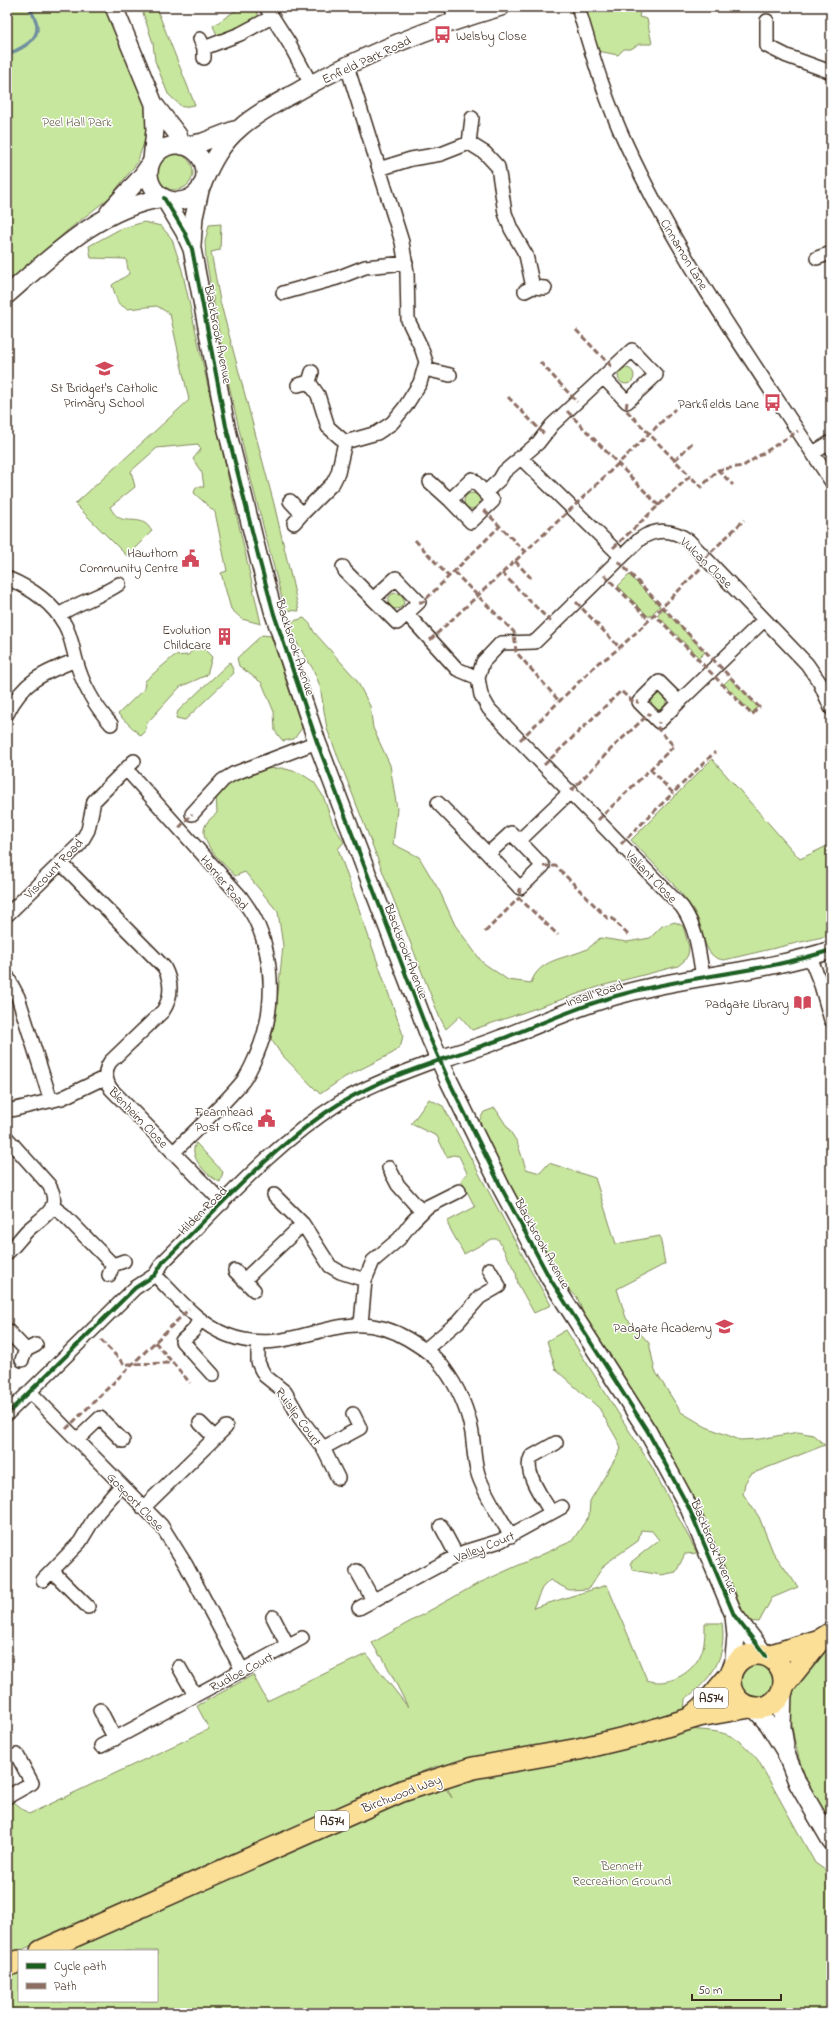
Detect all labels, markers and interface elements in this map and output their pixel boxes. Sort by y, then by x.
bus stop icon: Welsby Close [433,25,453,45]
place label: Welsby Close [456,27,527,47]
street label: Enfield Park Road [319,31,415,89]
park label: Peel Hall Park [42,113,112,132]
street label: Cinnamon Lane [655,216,713,294]
street label: Blackbrook Avenue [198,282,236,386]
school or university icon: St Bridget's Catholic Primary School [94,358,114,378]
place label: St Bridget's Catholic Primary School [50,379,158,414]
bus stop icon: Parkfields Lane [762,393,782,413]
place label: Parkfields Lane [678,395,759,414]
street label: Vulcan Close [675,532,737,593]
place label: Hawthorn Community Centre [79,544,178,579]
public building icon: Hawthorn Community Centre [181,549,201,569]
street label: Blackbrook Avenue [270,596,319,698]
place label: Evolution Childcare [162,621,211,655]
building icon: Evolution Childcare [214,626,234,646]
street label: Viscount Road [19,834,88,904]
street label: Valiant Close [620,846,681,908]
street label: Harrier Road [195,851,253,915]
street label: Blackbrook Avenue [378,900,433,1002]
street label: Insall Road [563,976,626,1013]
library icon: Padgate Library [792,993,812,1013]
place label: Padgate Library [705,995,789,1015]
street label: Blenheim Close [103,1082,172,1153]
place label: Fearnhead Post Office [194,1103,254,1137]
public building icon: Fearnhead Post Office [256,1108,276,1128]
street label: Hilden Road [174,1182,233,1240]
street label: Blackbrook Avenue [509,1194,574,1292]
school or university icon: Padgate Academy [715,1317,735,1337]
place label: Padgate Academy [613,1319,712,1339]
street label: Ruislip Court [270,1384,326,1451]
street label: Gosport Close [102,1468,168,1536]
street label: Blackbrook Avenue [685,1496,742,1597]
street label: Valley Court [451,1526,519,1569]
street label: Rudloe Court [207,1647,277,1697]
road number: A574 [694,1688,728,1708]
street label: Birchwood Way [358,1771,444,1820]
road number: A574 [315,1811,349,1831]
park label: Bennett Recreation Ground [573,1857,672,1891]
legend [18,1950,158,2002]
text: Cycle path [54,1958,106,1977]
scale bar [692,1976,781,2002]
text: Path [54,1978,77,1996]
text: 50 m [698,1982,722,2000]

